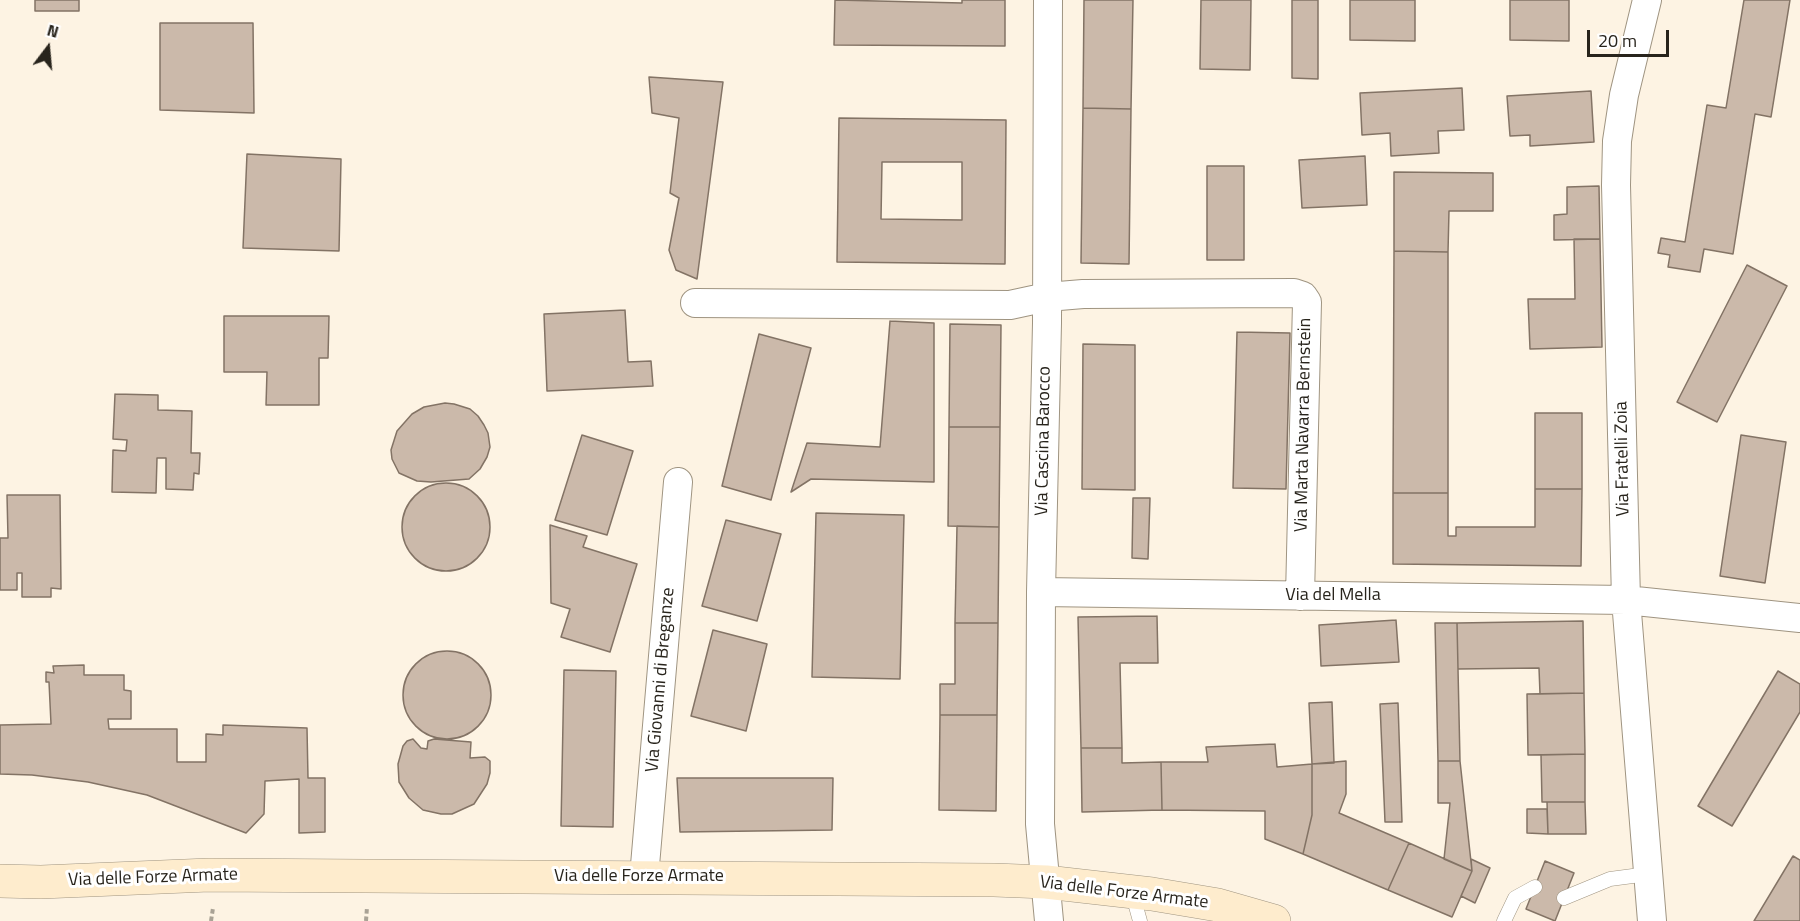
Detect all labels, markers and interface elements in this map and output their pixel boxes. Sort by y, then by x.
north arrow [18,18,78,78]
text: N [44,18,62,44]
scale bar [1590,18,1672,56]
text: 20 m [1598,27,1637,54]
street label: Via Marta Navarra Bernstein [1291,318,1317,532]
street label: Via Cascina Barocco [1032,366,1056,516]
street label: Via Fratelli Zoia [1611,401,1635,517]
street label: Via del Mella [1285,585,1381,607]
street label: Via Giovanni di Breganze [642,587,680,773]
street label: Via delle Forze Armate [68,864,238,892]
street label: Via delle Forze Armate [554,866,724,888]
street label: Via delle Forze Armate [1038,872,1210,914]

